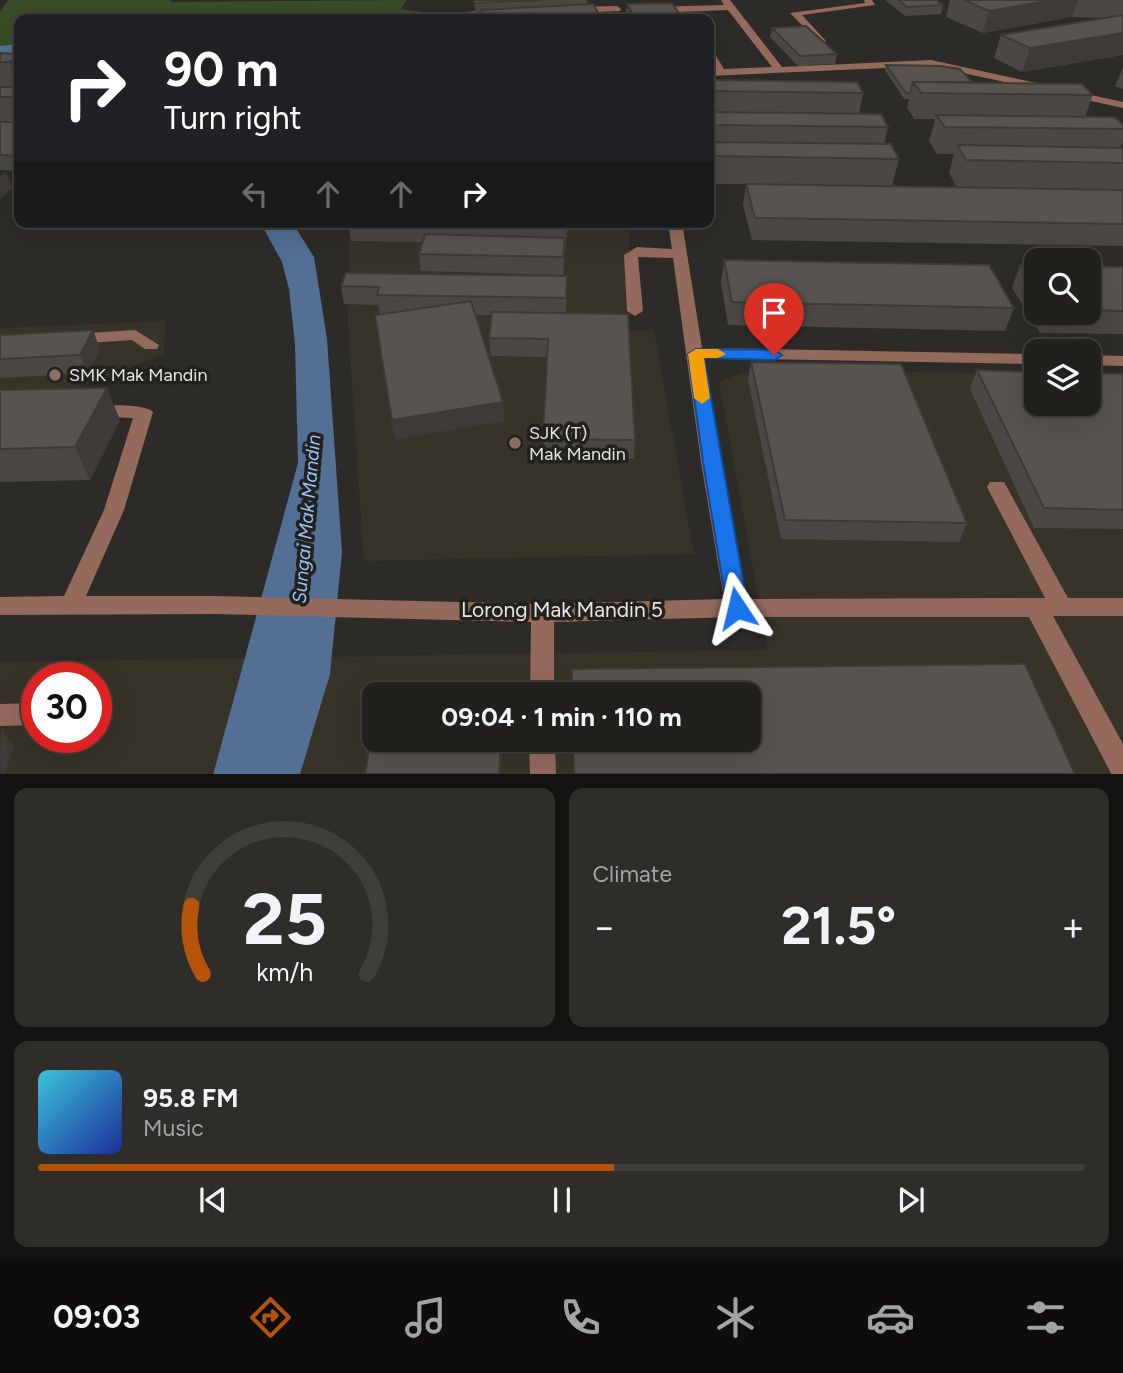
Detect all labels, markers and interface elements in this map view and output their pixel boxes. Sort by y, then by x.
text: 90 m [164,39,279,98]
icon: right [49,42,140,133]
text: Turn right [164,99,302,137]
icon: left [236,175,274,213]
icon: ahead [309,175,347,213]
icon: ahead [382,175,420,213]
icon: right [455,175,493,213]
map controls [1024,248,1101,416]
button: search [1024,248,1101,325]
pin [744,283,804,355]
icon: arrive [755,294,793,332]
button: layers [1024,339,1101,416]
place label: SMK Mak Mandin [69,364,208,386]
marker: SMK Mak Mandin [47,367,63,383]
place label: SJK (T) Mak Mandin [529,422,626,465]
water label: Sungai Mak Mandin [288,433,325,604]
marker: SJK (T) Mak Mandin [507,435,523,451]
position arrow [700,571,774,645]
street label: Lorong Mak Mandin 5 [461,597,663,622]
speed limit sign: 30 [21,662,112,753]
text: 09:04 · 1 min · 110 m [441,701,682,733]
text: Climate [593,860,672,888]
text: 25 [242,875,326,962]
text: 21.5° [781,895,896,957]
text: − [593,904,616,950]
text: + [1061,904,1085,950]
text: km/h [256,956,313,986]
text: 95.8 FM [143,1082,238,1114]
text: Music [143,1114,204,1142]
icon: previous [194,1181,232,1219]
icon: pause [543,1181,581,1219]
icon: next [892,1181,930,1219]
icon: directions [246,1293,295,1342]
icon: music [401,1293,450,1342]
icon: phone [556,1293,605,1342]
icon: climate [711,1293,760,1342]
icon: car [866,1293,915,1342]
icon: filters [1021,1293,1070,1342]
text: 09:03 [53,1298,140,1336]

